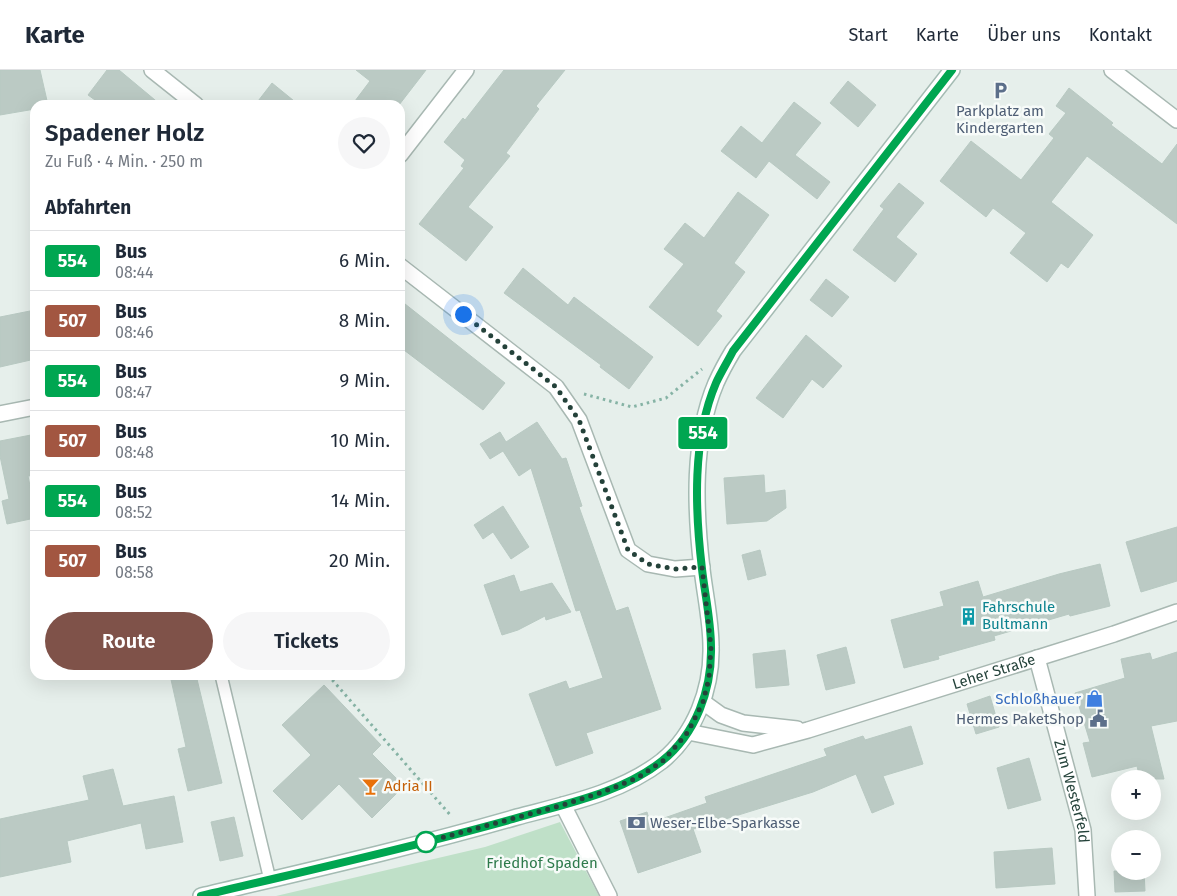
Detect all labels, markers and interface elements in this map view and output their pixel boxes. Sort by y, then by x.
text: Karte [25,21,85,49]
text: Start [848,24,888,46]
text: Karte [916,24,959,46]
text: Über uns [987,24,1061,46]
text: Kontakt [1089,24,1152,46]
parking icon: Parkplatz am Kindergarten [990,80,1010,100]
place label: Parkplatz am Kindergarten [956,102,1044,137]
button: heart [338,117,390,169]
text: Spadener Holz [45,119,204,147]
text: Zu Fuß · 4 Min. · 250 m [45,152,203,171]
text: Abfahrten [45,196,131,219]
text: Bus [115,240,147,263]
text: 6 Min. [339,249,390,272]
text: 554 [58,250,87,272]
text: 08:44 [115,263,154,282]
text: Bus [115,300,147,323]
your location [451,302,476,327]
text: 8 Min. [339,309,390,332]
text: 507 [58,310,87,332]
text: 08:46 [115,323,154,342]
text: Bus [115,360,147,383]
text: 9 Min. [339,369,390,392]
text: 554 [58,370,87,392]
text: 08:47 [115,383,152,402]
line badge: 554 [674,417,732,449]
text: Bus [115,420,147,443]
text: 554 [688,422,718,444]
text: 10 Min. [330,429,390,452]
text: 507 [58,430,87,452]
text: 08:48 [115,443,154,462]
text: Bus [115,480,147,503]
text: 14 Min. [331,489,390,512]
text: 554 [58,490,87,512]
text: 08:52 [115,503,152,522]
text: Bus [115,540,147,563]
text: 20 Min. [329,549,390,572]
text: 507 [58,550,87,572]
text: 08:58 [115,563,153,582]
place label: Fahrschule Bultmann [982,598,1055,633]
building icon: Fahrschule Bultmann [958,606,978,626]
button: Route [45,612,213,670]
button: Tickets [223,612,390,670]
street label: Leher Straße [950,650,1038,693]
shop icon: Schloßhauer [1085,689,1105,709]
place label: Schloßhauer [995,690,1081,708]
public building icon: Hermes PaketShop [1088,709,1108,729]
place label: Hermes PaketShop [956,710,1084,728]
street label: Zum Westerfeld [1050,738,1093,844]
map controls [1111,770,1161,880]
button: + [1111,770,1161,820]
bar icon: Adria II [360,776,380,796]
place label: Adria II [384,777,433,795]
bank icon: Weser-Elbe-Sparkasse [626,813,646,833]
place label: Weser-Elbe-Sparkasse [650,814,800,832]
button: − [1111,830,1161,880]
unlabelled marker [415,831,437,853]
park label: Friedhof Spaden [486,854,598,872]

